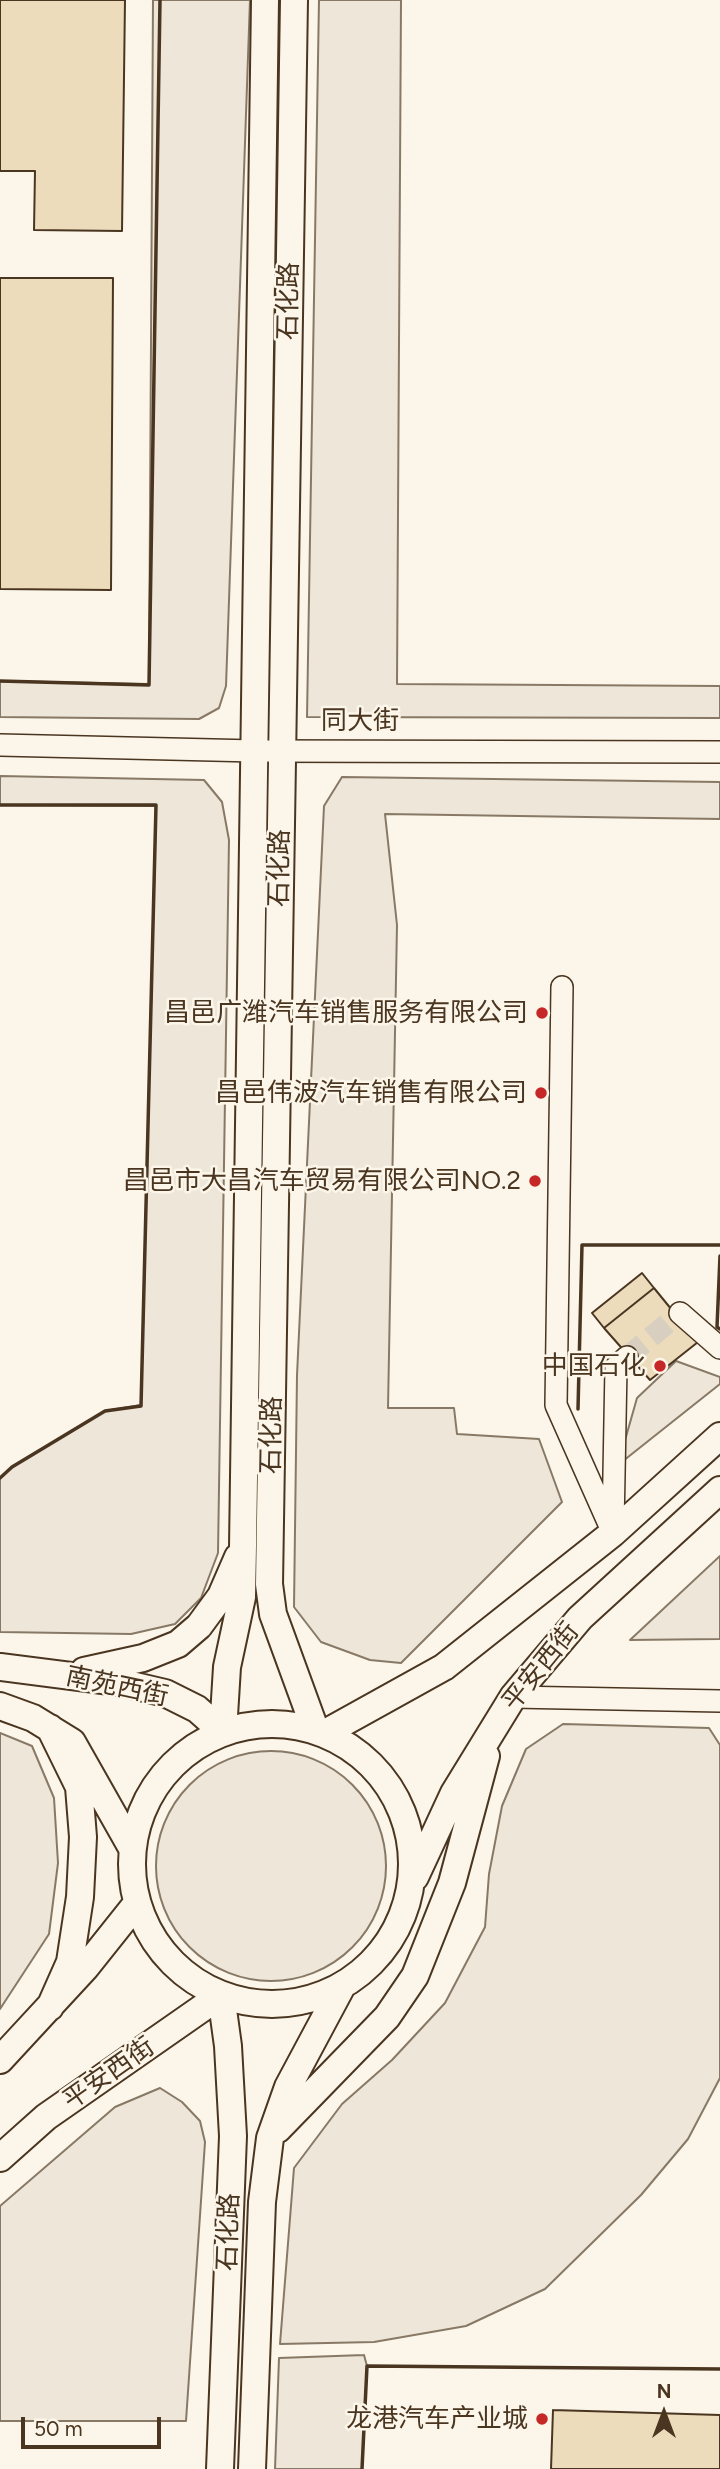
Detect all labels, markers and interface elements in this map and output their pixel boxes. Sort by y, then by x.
street label: 石化路 [273,262,305,340]
street label: 同大街 [321,705,399,737]
street label: 石化路 [264,829,296,907]
place label: 昌邑广潍汽车销售服务有限公司 [164,997,528,1029]
marker: 昌邑广潍汽车销售服务有限公司 [534,1005,550,1021]
place label: 昌邑伟波汽车销售有限公司 [215,1077,527,1109]
marker: 昌邑伟波汽车销售有限公司 [533,1085,549,1101]
place label: 昌邑市大昌汽车贸易有限公司NO.2 [123,1165,521,1197]
marker: 昌邑市大昌汽车贸易有限公司NO.2 [527,1173,543,1189]
place label: 中国石化 [542,1350,646,1382]
marker: 中国石化 [652,1358,668,1374]
street label: 石化路 [256,1396,288,1474]
street label: 平安西街 [496,1617,586,1717]
street label: 南苑西街 [63,1661,171,1713]
street label: 平安西街 [57,2031,161,2117]
street label: 石化路 [212,2192,246,2272]
north arrow [629,2378,699,2448]
text: N [657,2380,671,2403]
scale bar [24,2402,164,2446]
place label: 龙港汽车产业城 [346,2403,528,2435]
marker: 龙港汽车产业城 [534,2411,550,2427]
text: 50 m [34,2416,83,2441]

